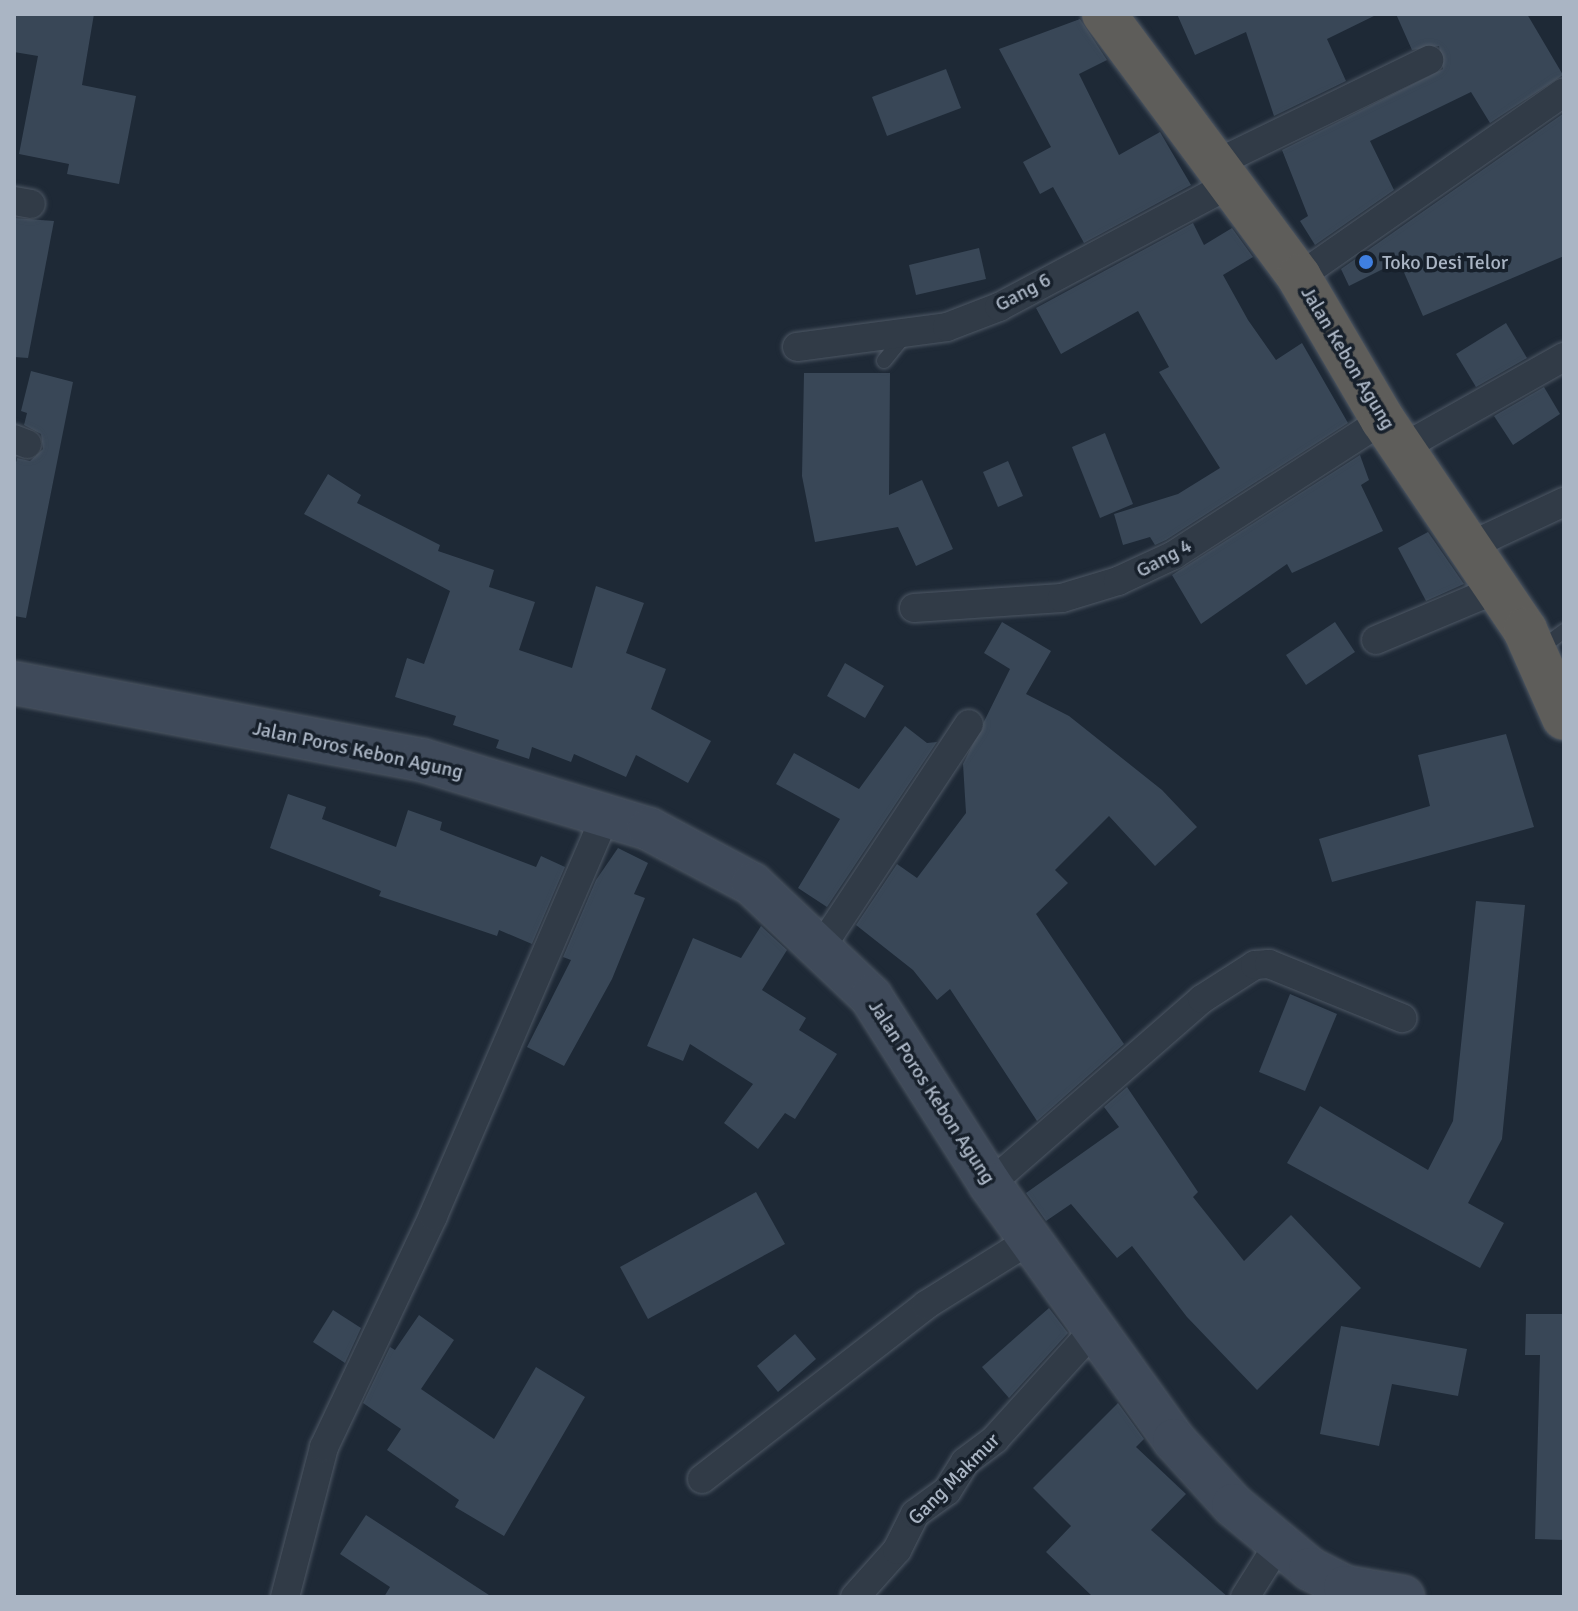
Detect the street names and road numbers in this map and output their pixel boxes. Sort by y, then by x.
street label: Gang 6 [991,267,1055,317]
street label: Jalan Kebon Agung [1296,282,1400,434]
street label: Gang 4 [1132,533,1196,583]
street label: Jalan Poros Kebon Agung [251,716,465,784]
street label: Jalan Poros Kebon Agung [864,995,1000,1189]
street label: Gang Makmur [903,1428,1005,1530]

